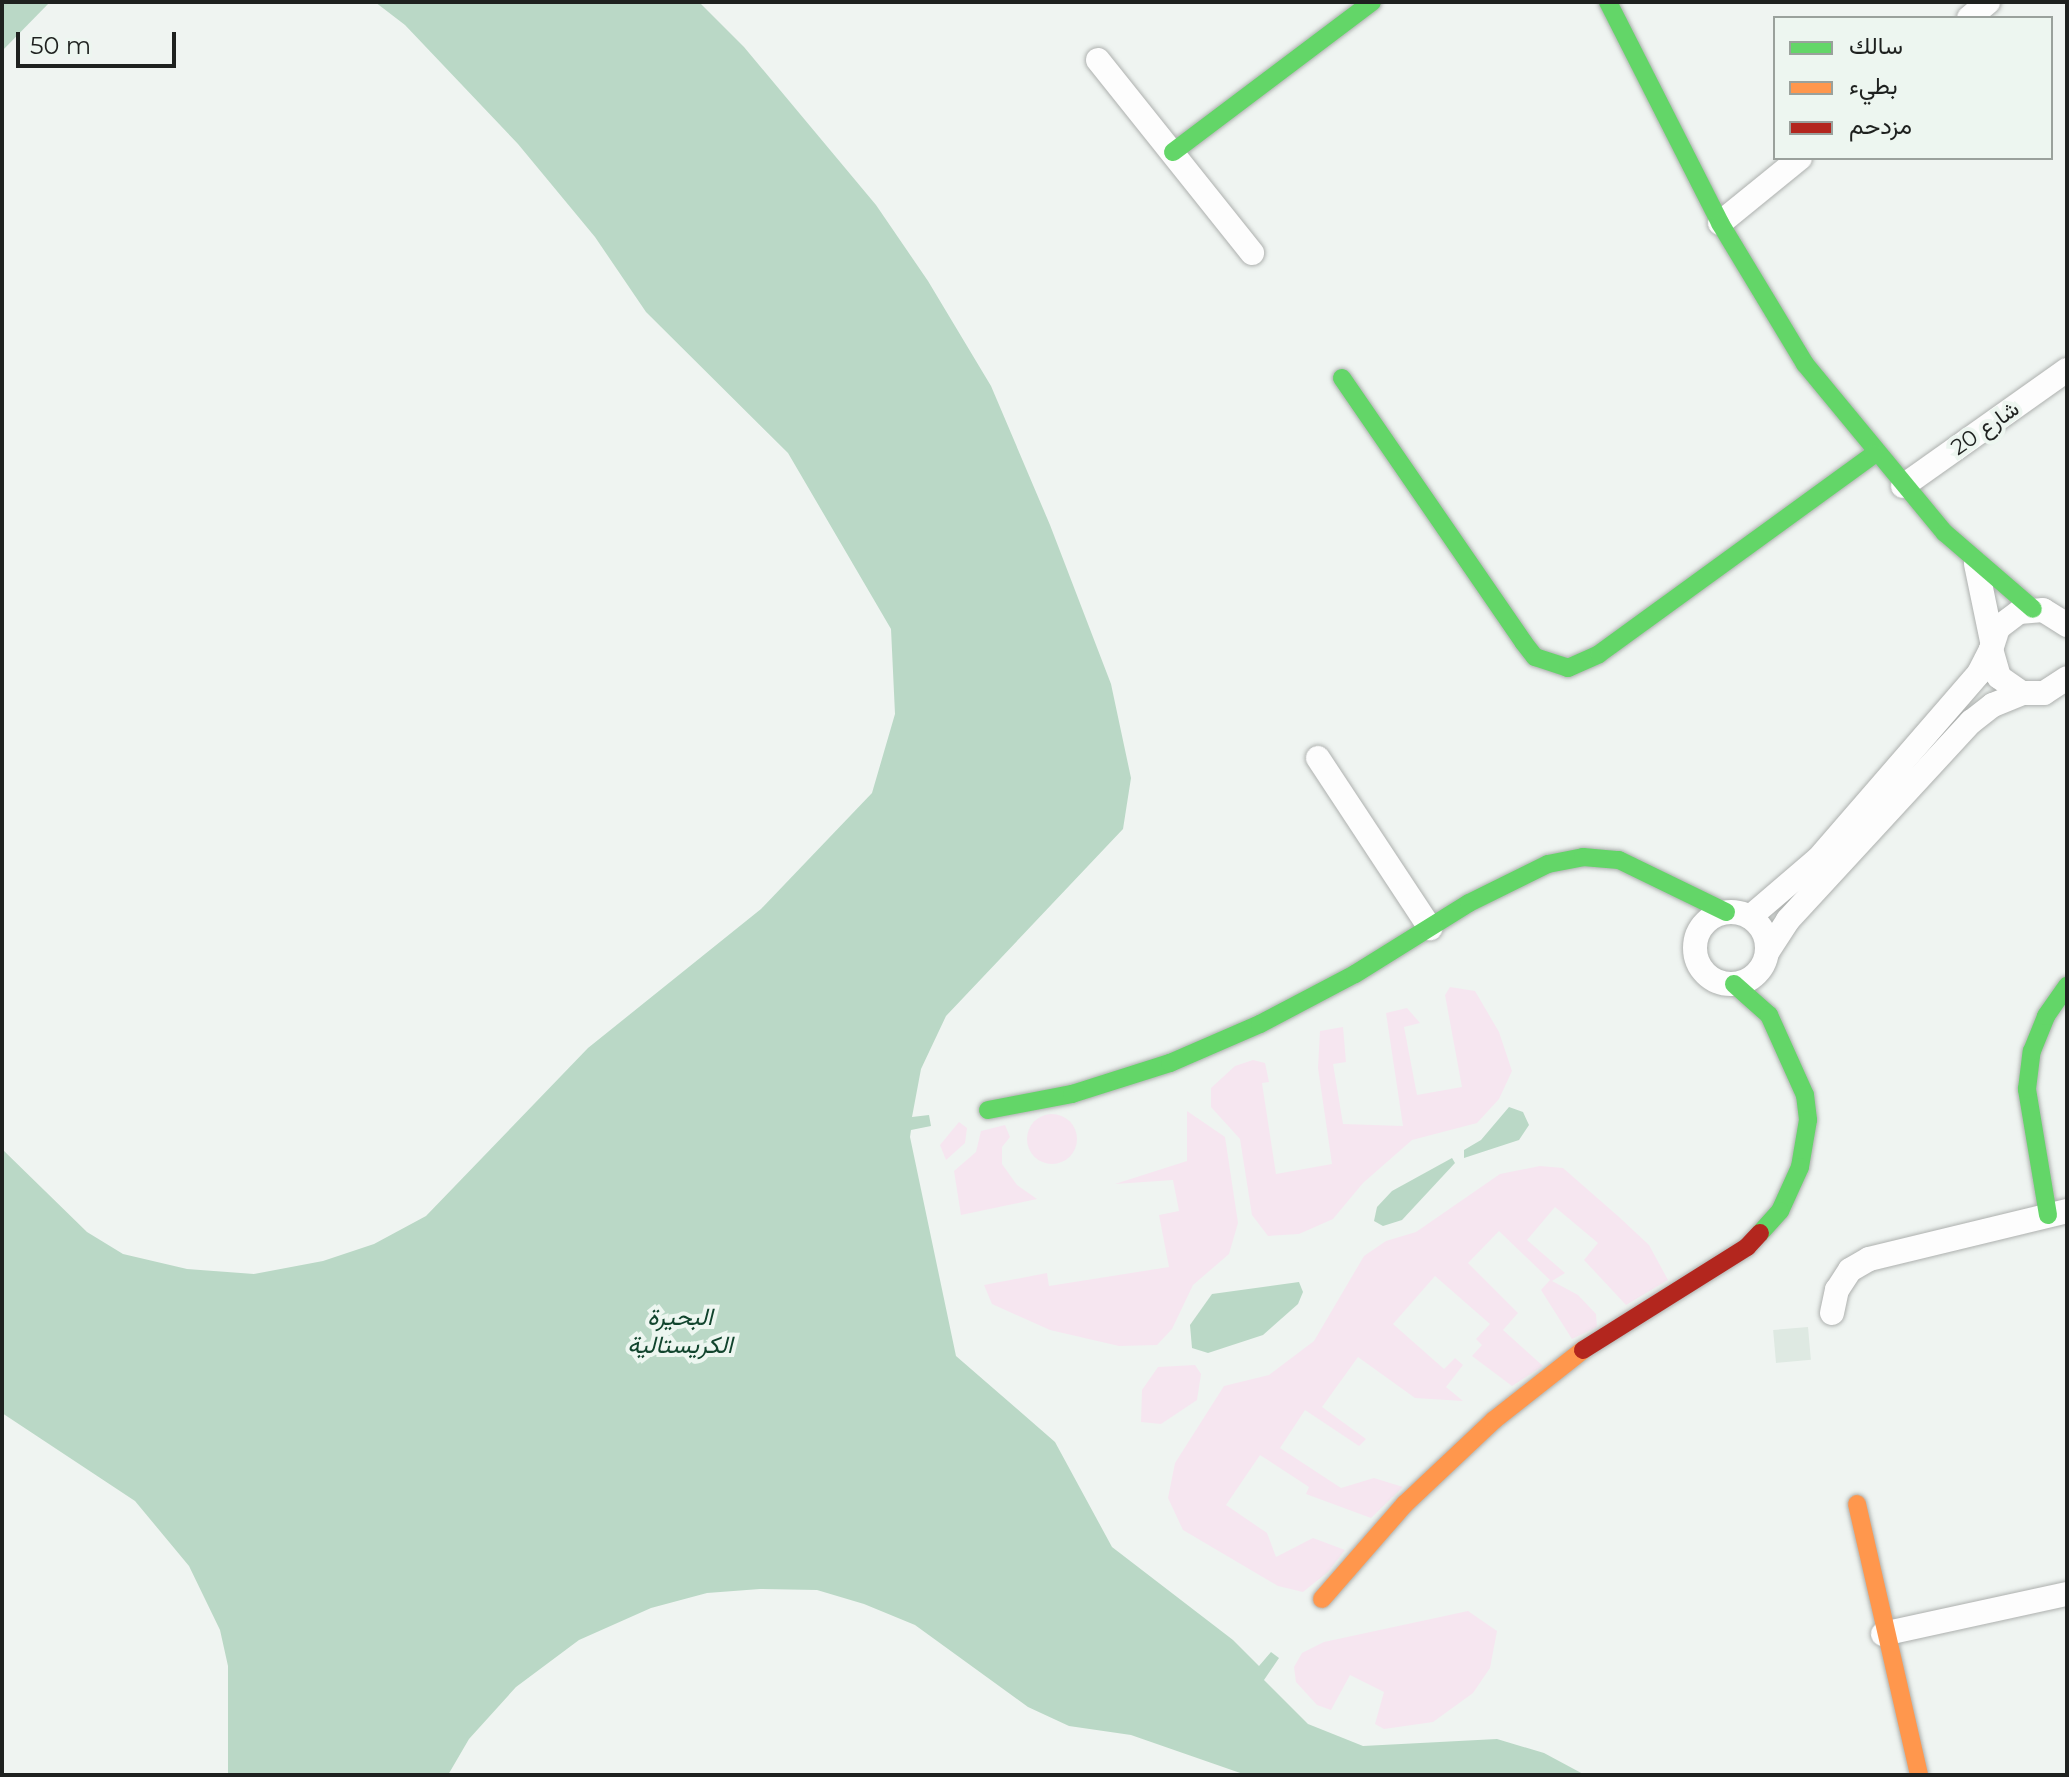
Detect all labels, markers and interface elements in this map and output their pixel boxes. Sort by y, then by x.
scale bar [20,16,180,66]
legend [1773,16,2053,160]
text: 50 m [30,31,91,60]
text: سالك [1849,31,1903,60]
text: بطيء [1849,71,1898,100]
text: مزدحم [1849,111,1912,140]
street label: شارع 20 [1946,395,2024,461]
water label: البحيرة الكريستالية [627,1303,733,1359]

